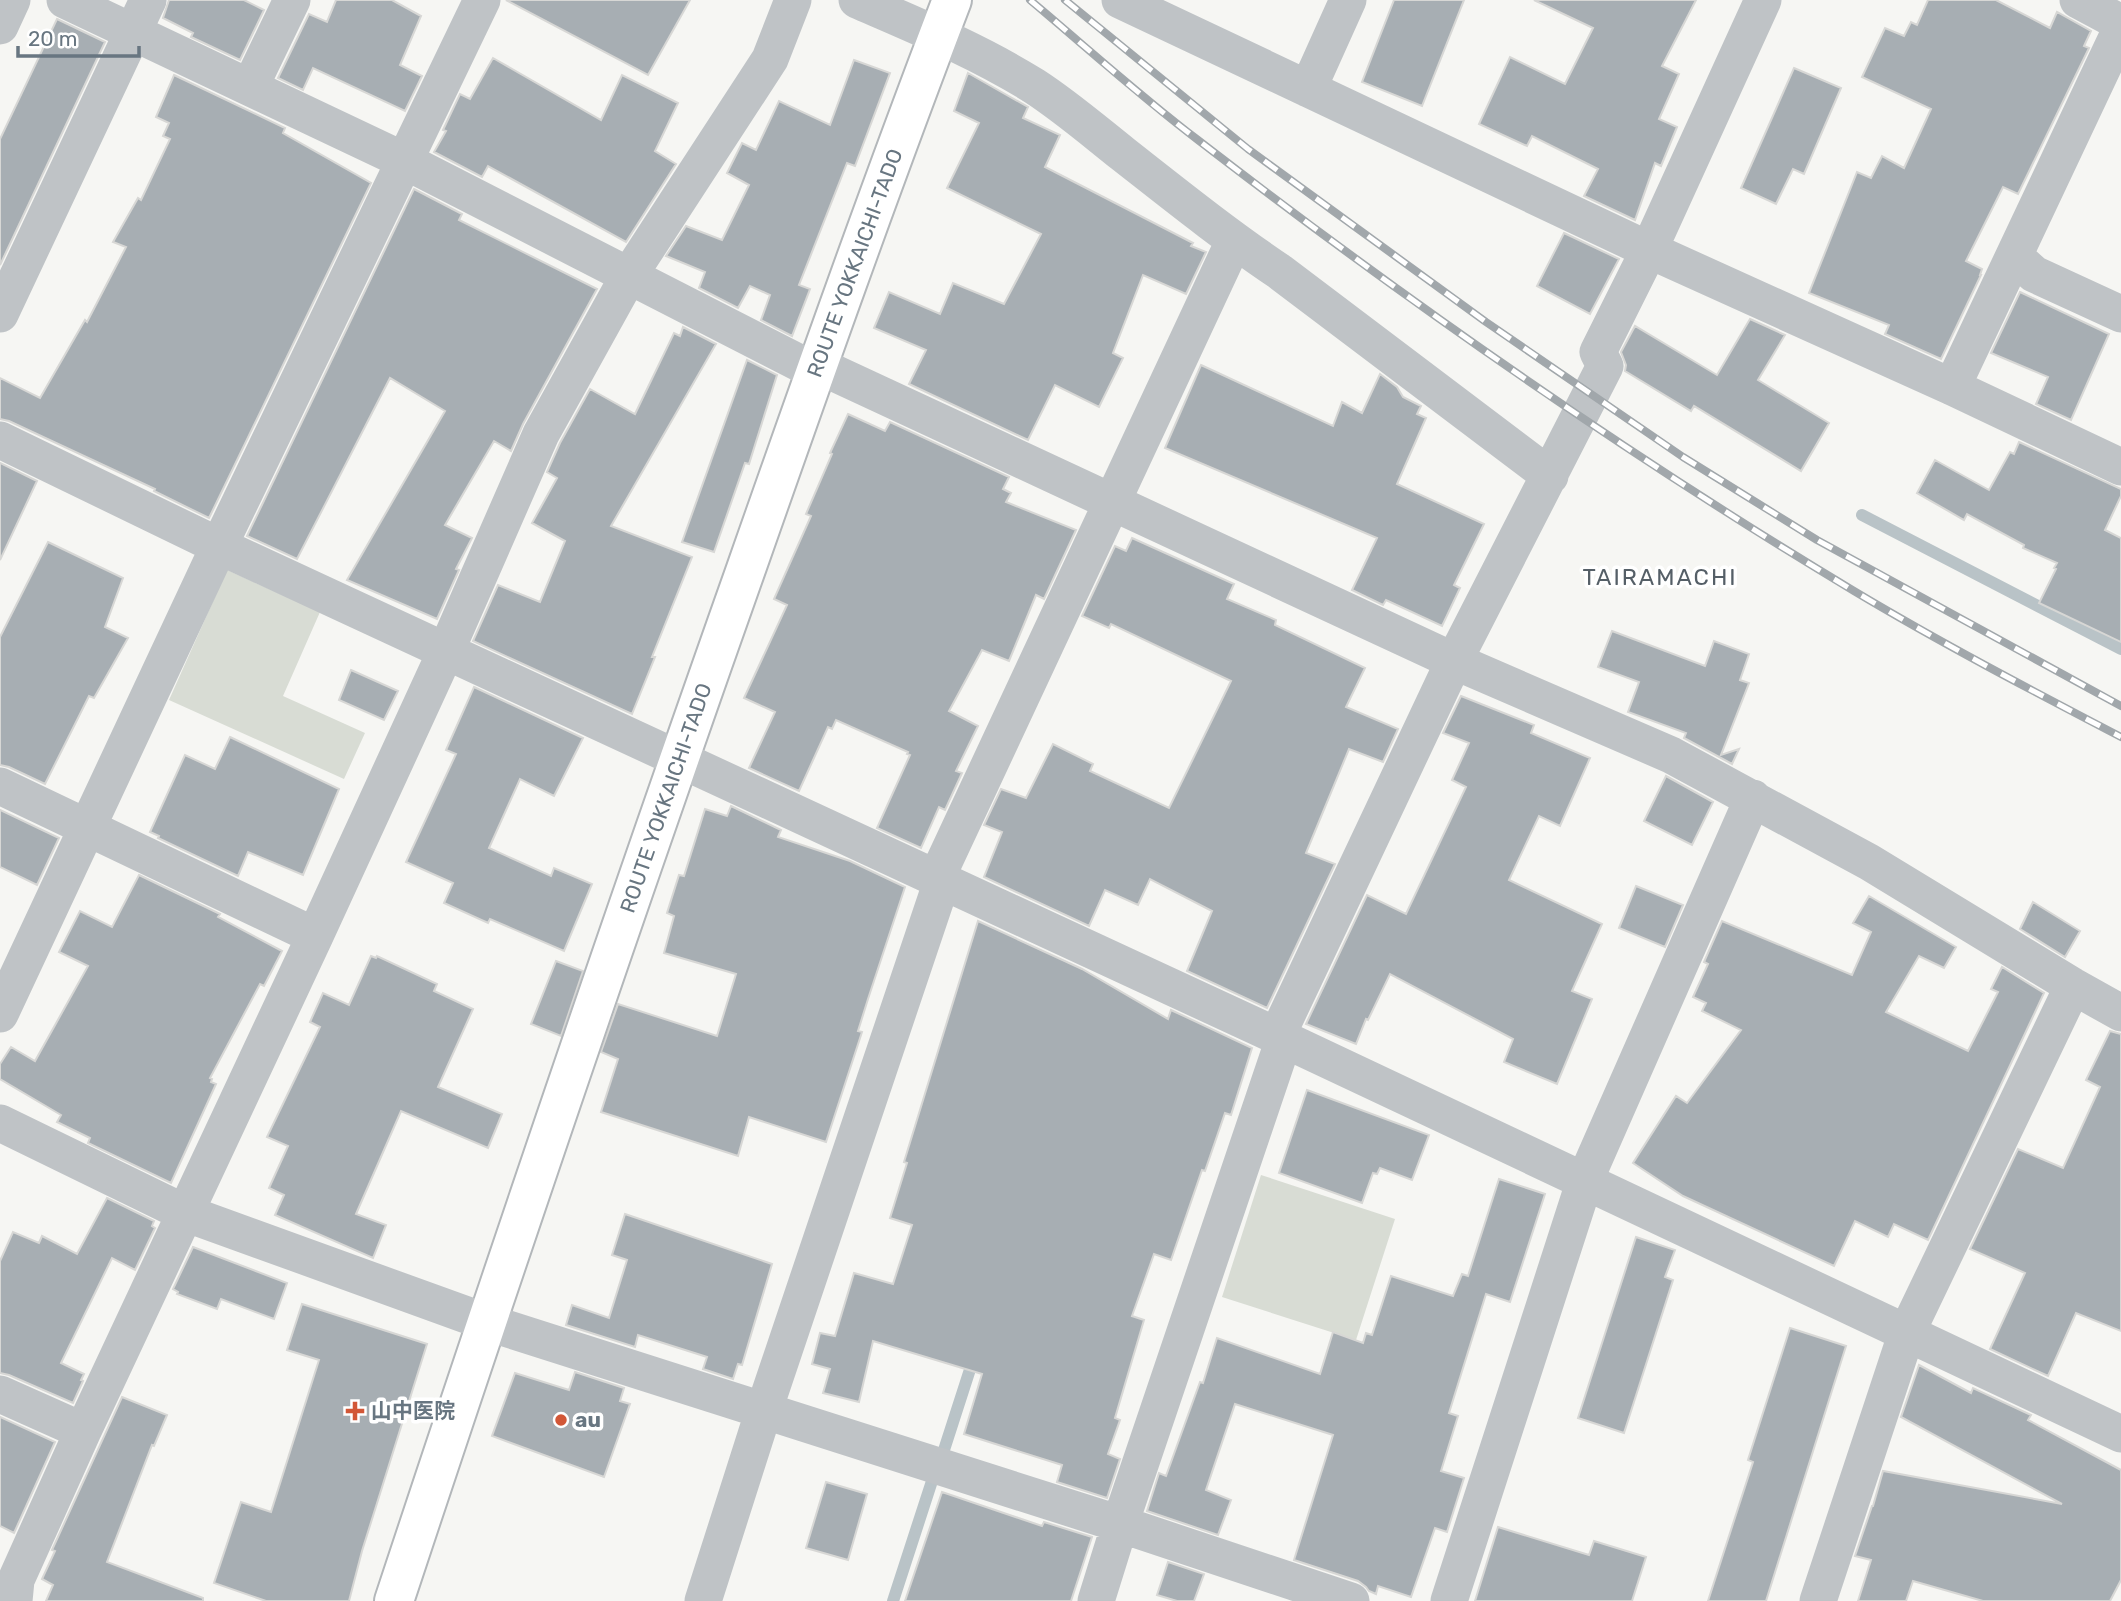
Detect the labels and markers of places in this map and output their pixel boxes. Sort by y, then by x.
place label: 山中医院 [371,1398,455,1423]
marker: 山中医院 [345,1401,365,1421]
place label: au [575,1407,601,1432]
marker: au [553,1412,569,1428]

